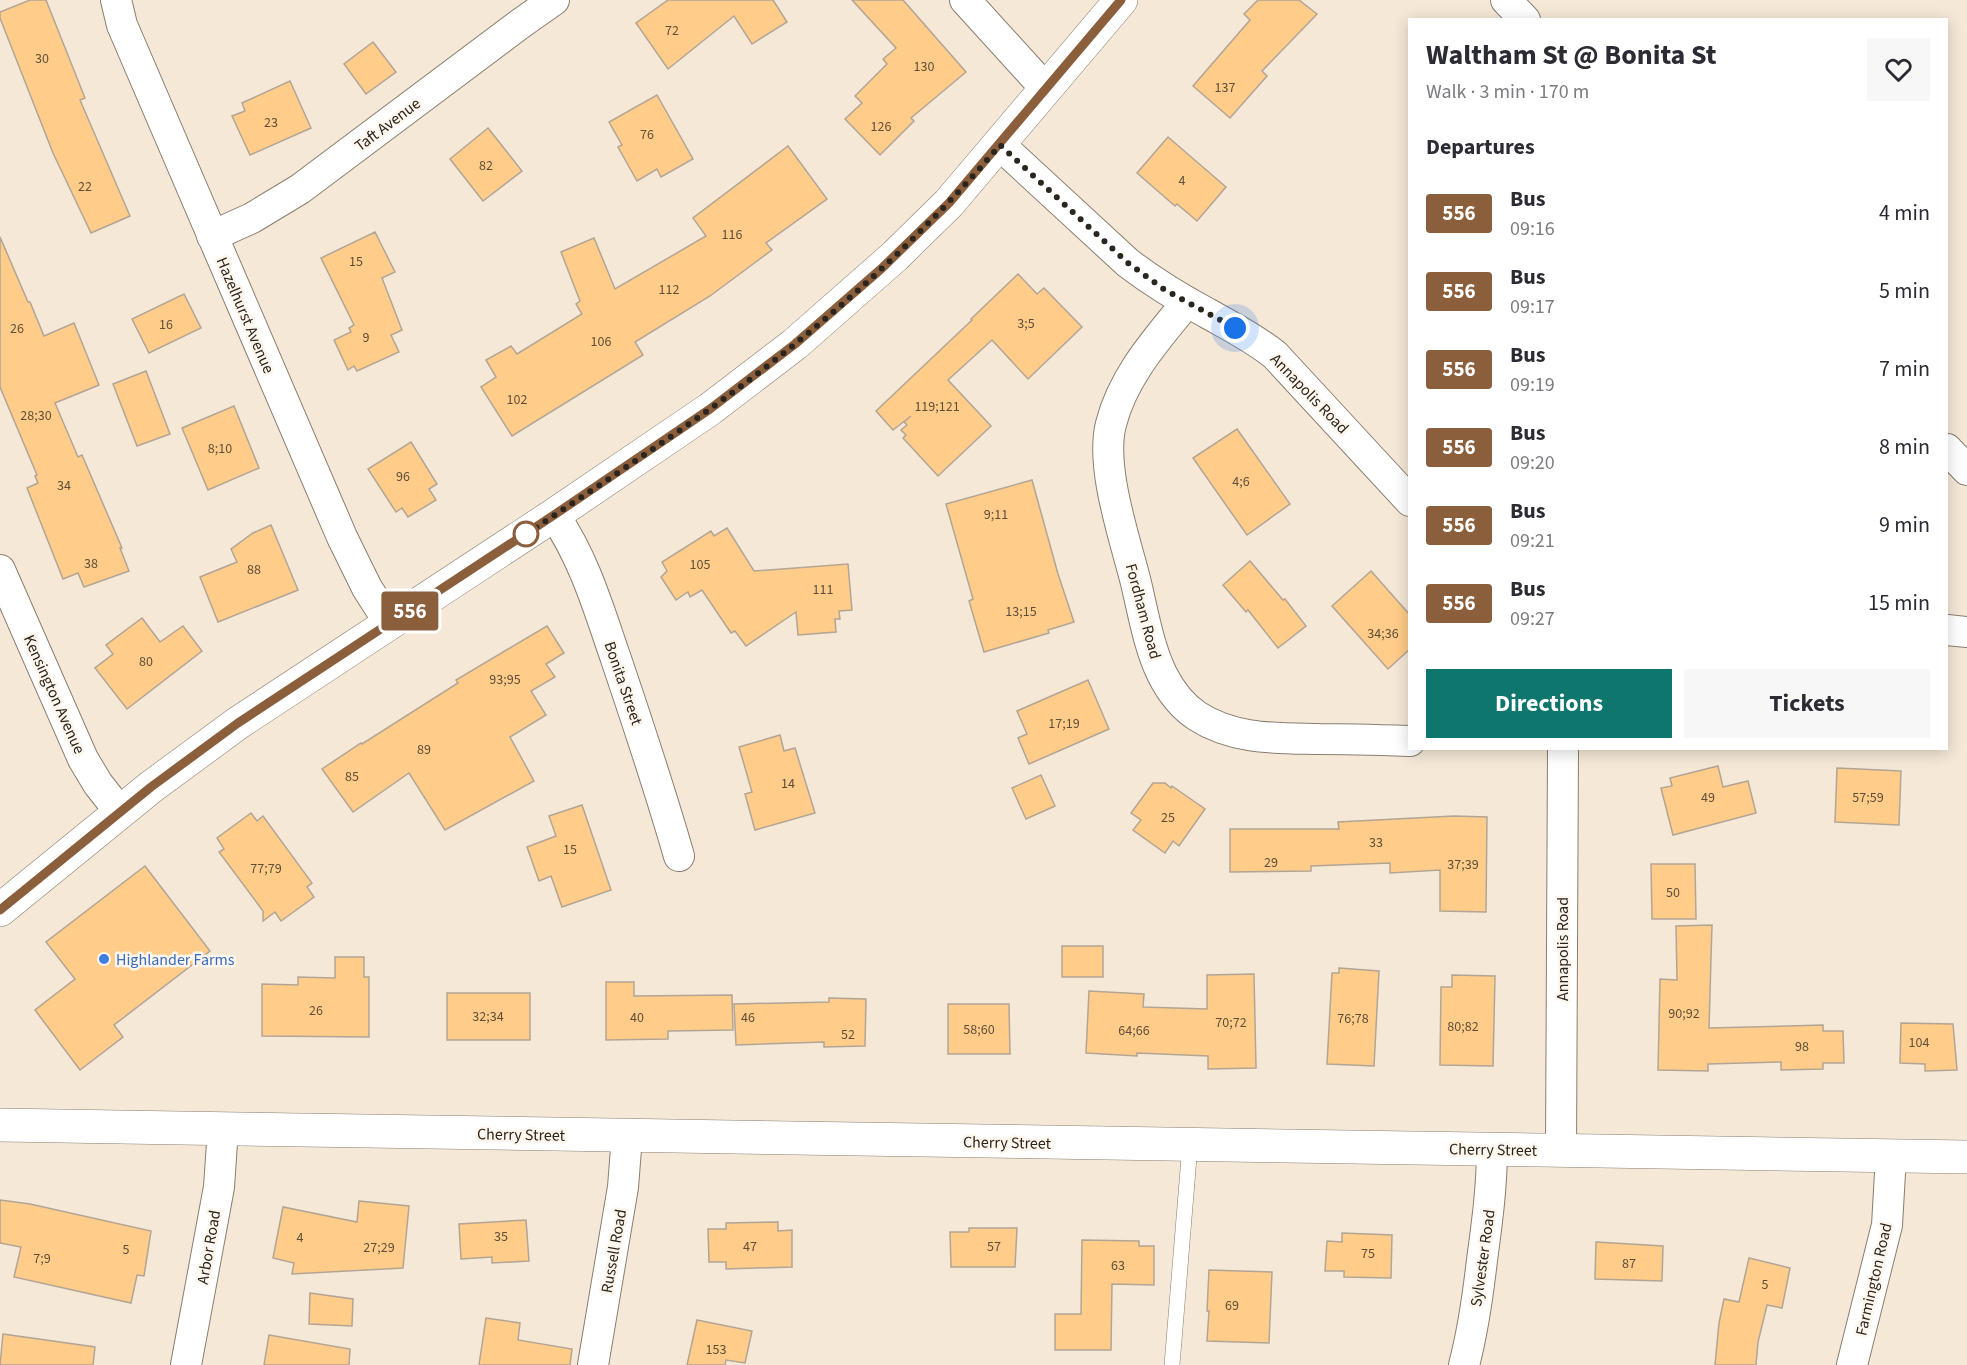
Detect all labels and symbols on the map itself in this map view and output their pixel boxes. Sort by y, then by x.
house number: 72 [665,21,679,41]
house number: 30 [35,49,49,69]
house number: 130 [914,57,934,77]
house number: 137 [1215,78,1235,98]
street label: Taft Avenue [350,93,425,157]
house number: 23 [264,113,278,133]
house number: 126 [871,117,891,137]
house number: 76 [640,125,654,145]
house number: 82 [479,156,493,176]
house number: 4 [1179,171,1186,191]
house number: 22 [78,177,92,197]
house number: 116 [722,225,742,245]
house number: 15 [349,252,363,272]
street label: Hazelhurst Avenue [211,254,280,377]
house number: 112 [659,280,679,300]
your location [1220,313,1250,343]
house number: 3;5 [1017,314,1035,334]
house number: 16 [159,315,173,335]
house number: 26 [10,319,24,339]
house number: 9 [363,328,370,348]
house number: 106 [591,332,611,352]
street label: Annapolis Road [1265,349,1353,439]
house number: 102 [507,390,527,410]
house number: 119;121 [914,397,960,417]
house number: 28;30 [20,406,52,426]
house number: 8;10 [208,439,232,459]
house number: 96 [396,467,410,487]
house number: 4;6 [1232,472,1250,492]
house number: 34 [57,476,71,496]
house number: 9;11 [984,505,1008,525]
unlabelled marker [513,521,539,547]
house number: 38 [84,554,98,574]
house number: 105 [690,555,710,575]
house number: 88 [247,560,261,580]
street label: Fordham Road [1120,561,1166,662]
house number: 111 [813,580,833,600]
line badge: 556 [376,592,444,630]
house number: 13;15 [1005,602,1037,622]
house number: 34;36 [1367,624,1399,644]
street label: Kensington Avenue [18,631,90,758]
street label: Bonita Street [598,639,648,729]
house number: 80 [139,652,153,672]
house number: 93;95 [489,670,521,690]
house number: 17;19 [1048,714,1080,734]
house number: 89 [417,740,431,760]
house number: 85 [345,767,359,787]
house number: 14 [781,774,795,794]
house number: 49 [1701,788,1715,808]
house number: 57;59 [1852,788,1884,808]
house number: 25 [1161,808,1175,828]
house number: 33 [1369,833,1383,853]
house number: 15 [563,840,577,860]
house number: 29 [1264,853,1278,873]
house number: 37;39 [1447,855,1479,875]
house number: 77;79 [250,859,282,879]
house number: 50 [1666,883,1680,903]
street label: Annapolis Road [1552,897,1574,1001]
place label: Highlander Farms [116,949,235,971]
marker: Highlander Farms [97,952,111,966]
house number: 26 [309,1001,323,1021]
house number: 90;92 [1668,1004,1700,1024]
house number: 32;34 [472,1007,504,1027]
house number: 40 [630,1008,644,1028]
house number: 46 [741,1008,755,1028]
house number: 76;78 [1337,1009,1369,1029]
house number: 70;72 [1215,1013,1247,1033]
house number: 80;82 [1447,1017,1479,1037]
house number: 58;60 [963,1020,995,1040]
house number: 64;66 [1118,1021,1150,1041]
house number: 52 [841,1025,855,1045]
house number: 104 [1909,1033,1929,1053]
house number: 98 [1795,1037,1809,1057]
street label: Cherry Street [477,1123,566,1147]
street label: Cherry Street [963,1131,1052,1155]
street label: Cherry Street [1449,1138,1538,1162]
street label: Russell Road [596,1207,632,1295]
street label: Arbor Road [192,1208,226,1286]
street label: Sylvester Road [1465,1208,1501,1308]
street label: Farmington Road [1850,1221,1898,1338]
house number: 35 [494,1227,508,1247]
house number: 4 [297,1228,304,1248]
house number: 47 [743,1237,757,1257]
house number: 57 [987,1237,1001,1257]
house number: 27;29 [363,1238,395,1258]
house number: 5 [123,1240,130,1260]
house number: 75 [1361,1244,1375,1264]
house number: 7;9 [33,1249,51,1269]
house number: 87 [1622,1254,1636,1274]
house number: 63 [1111,1256,1125,1276]
house number: 5 [1762,1275,1769,1295]
house number: 69 [1225,1296,1239,1316]
house number: 153 [706,1340,726,1360]

